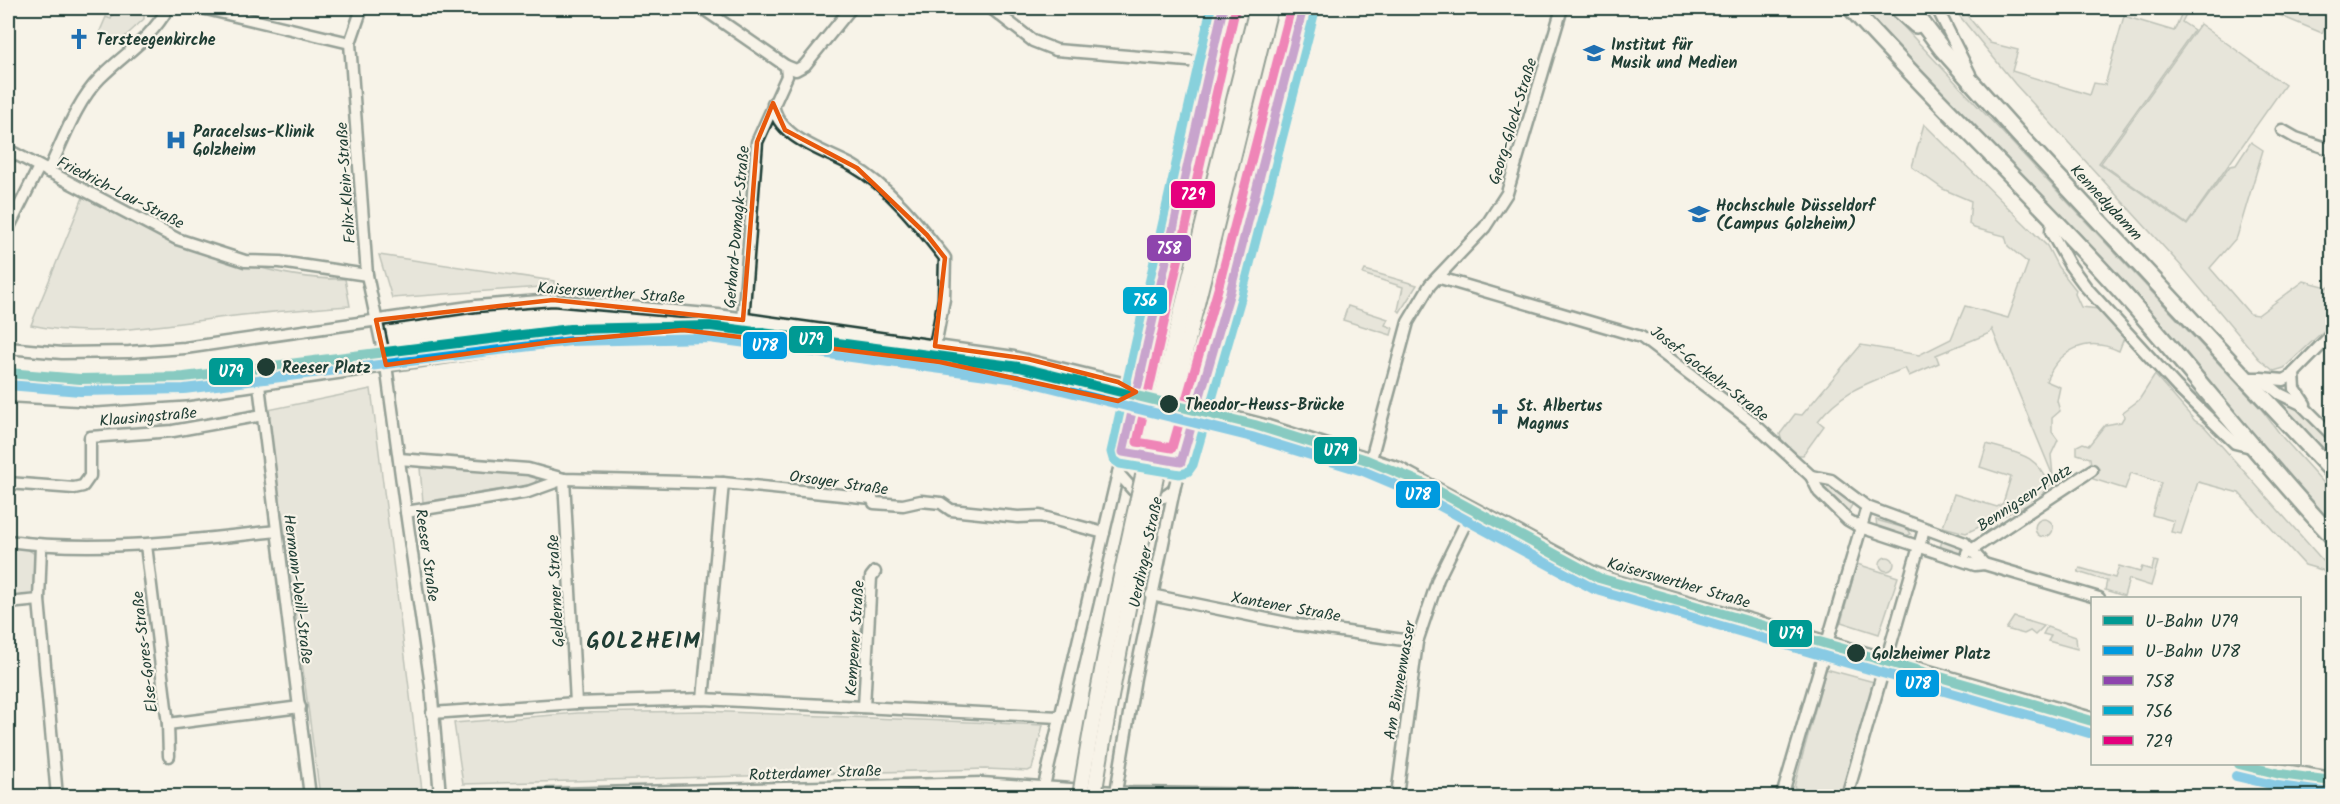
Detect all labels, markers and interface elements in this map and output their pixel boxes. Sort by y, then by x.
church icon: Tersteegenkirche [67,27,91,51]
place label: Tersteegenkirche [96,28,216,53]
place label: Institut für Musik und Medien [1611,33,1737,76]
school or university icon: Institut für Musik und Medien [1582,41,1606,65]
street label: Georg-Glock-Straße [1482,55,1545,188]
place label: Paracelsus-Klinik Golzheim [193,120,315,163]
street label: Felix-Klein-Straße [330,121,363,245]
hospital icon: Paracelsus-Klinik Golzheim [164,128,188,152]
street label: Gerhard-Domagk-Straße [718,145,757,310]
street label: Friedrich-Lau-Straße [52,150,188,236]
street label: Kennedydamm [2064,159,2148,247]
line badge: 729 [1170,180,1216,209]
text: 729 [1181,183,1205,208]
place label: Hochschule Düsseldorf (Campus Golzheim) [1716,194,1877,237]
school or university icon: Hochschule Düsseldorf (Campus Golzheim) [1687,202,1711,226]
line badge: 758 [1146,234,1192,262]
text: 758 [1156,237,1182,262]
street label: Kaiserswerther Straße [536,276,686,311]
line badge: 756 [1122,286,1168,315]
text: 756 [1133,289,1157,314]
street label: Josef-Gockeln-Straße [1644,320,1774,429]
line badge: U79 [788,325,833,354]
text: U79 [798,328,824,353]
line badge: U78 [742,331,788,360]
text: U78 [752,334,779,359]
marker: Reeser Platz [255,356,277,378]
place label: Reeser Platz [282,356,371,381]
line badge: U79 [208,357,254,386]
text: U79 [218,360,244,385]
marker: Theodor-Heuss-Brücke [1158,393,1180,415]
place label: Theodor-Heuss-Brücke [1185,393,1345,418]
place label: St. Albertus Magnus [1517,394,1603,437]
street label: Klausingstraße [98,401,198,434]
church icon: St. Albertus Magnus [1488,402,1512,426]
line badge: U79 [1313,436,1358,465]
text: U79 [1323,439,1349,464]
street label: Bennigsen-Platz [1972,458,2077,538]
street label: Orsoyer Straße [788,464,890,503]
line badge: U78 [1395,480,1441,509]
text: U78 [1405,483,1432,508]
street label: Uerdinger Straße [1122,494,1170,610]
street label: Reeser Straße [408,507,445,603]
street label: Hermann-Weill-Straße [276,513,319,665]
street label: Gelderner Straße [541,534,572,648]
street label: Kaiserswerther Straße [1604,551,1753,616]
street label: Kempener Straße [839,580,872,697]
street label: Xantener Straße [1229,586,1343,629]
street label: Else-Gores-Straße [126,590,165,714]
legend [2091,597,2301,765]
text: U-Bahn U79 [2145,608,2238,637]
street label: Am Binnenwasser [1378,617,1424,742]
line badge: U79 [1768,619,1813,648]
text: U79 [1778,622,1804,647]
district label: GOLZHEIM [587,625,701,660]
text: U-Bahn U78 [2145,638,2240,667]
marker: Golzheimer Platz [1845,642,1867,664]
place label: Golzheimer Platz [1872,642,1991,667]
text: 758 [2145,668,2174,697]
line badge: U78 [1895,669,1940,698]
text: U78 [1905,672,1932,697]
text: 756 [2145,698,2173,727]
text: 729 [2145,728,2173,757]
street label: Rotterdamer Straße [748,759,882,788]

